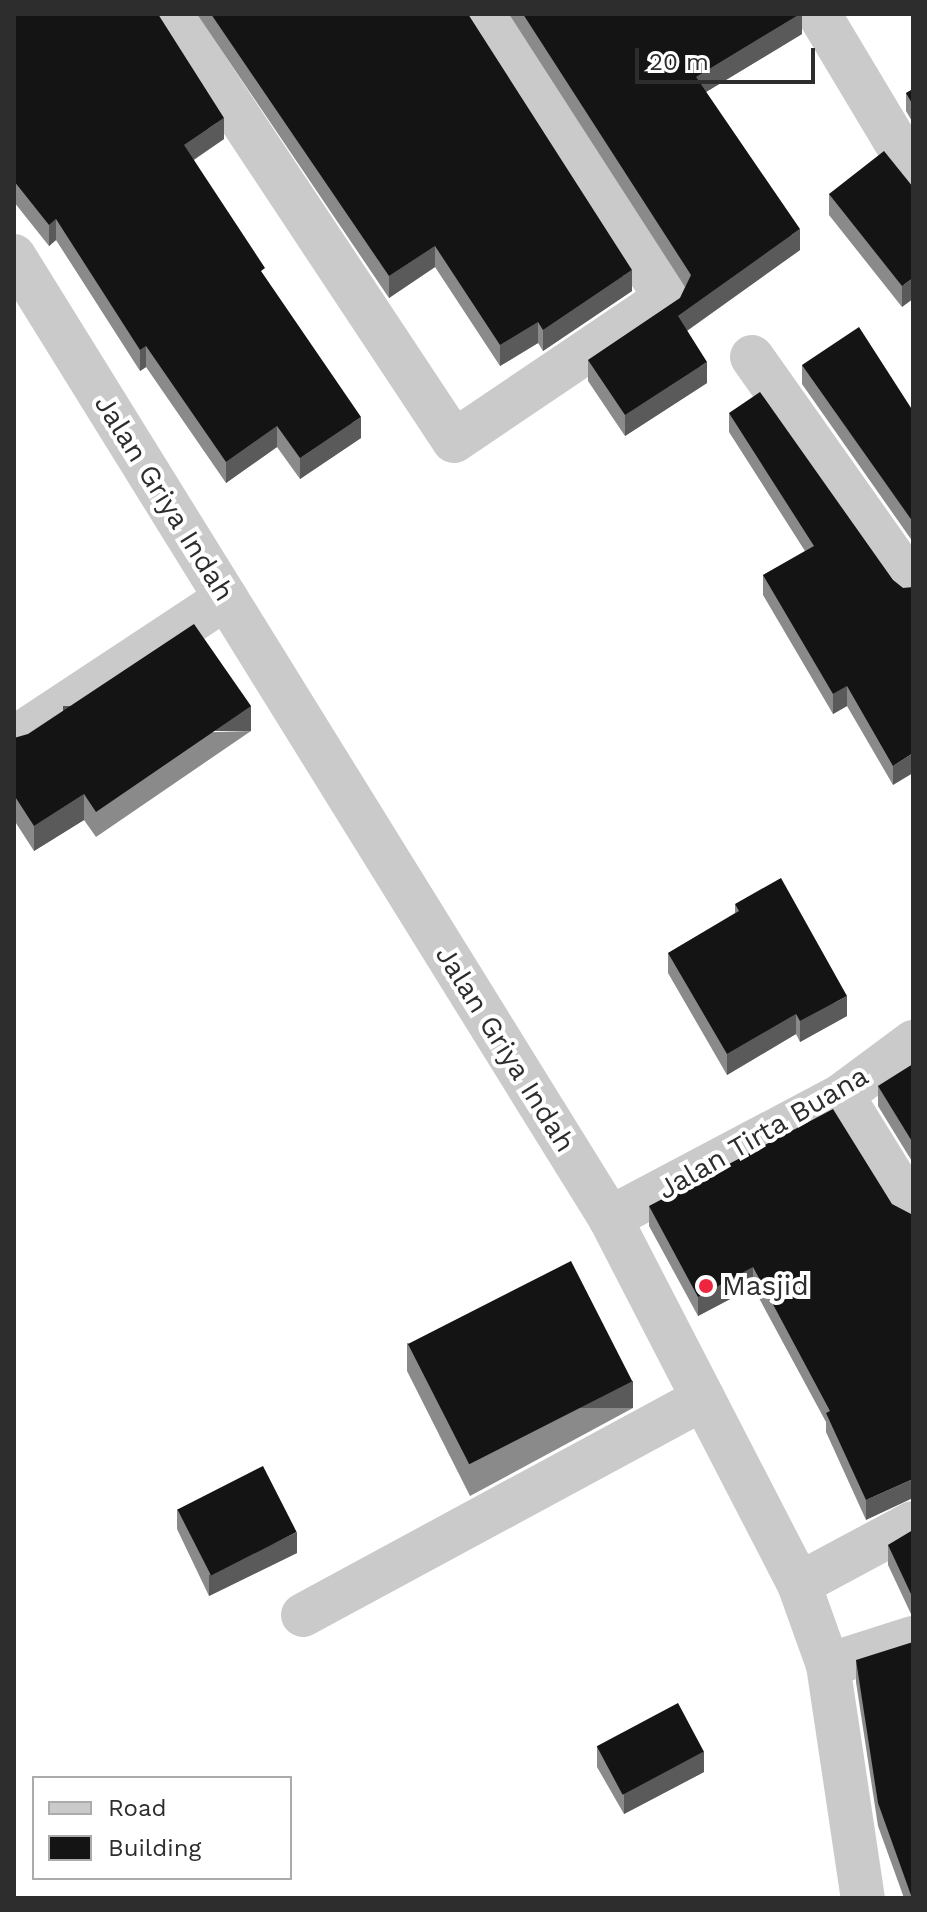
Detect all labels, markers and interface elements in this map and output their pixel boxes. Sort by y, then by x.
scale bar [639,32,819,82]
text: 20 m [649,48,709,76]
street label: Jalan Griya Indah [87,388,241,608]
street label: Jalan Griya Indah [428,939,582,1159]
street label: Jalan Tirta Buana [651,1059,875,1207]
place label: Masjid [722,1269,809,1303]
marker: Masjid [697,1277,715,1295]
legend [32,1776,292,1880]
text: Road [108,1794,167,1822]
text: Building [108,1834,201,1862]

